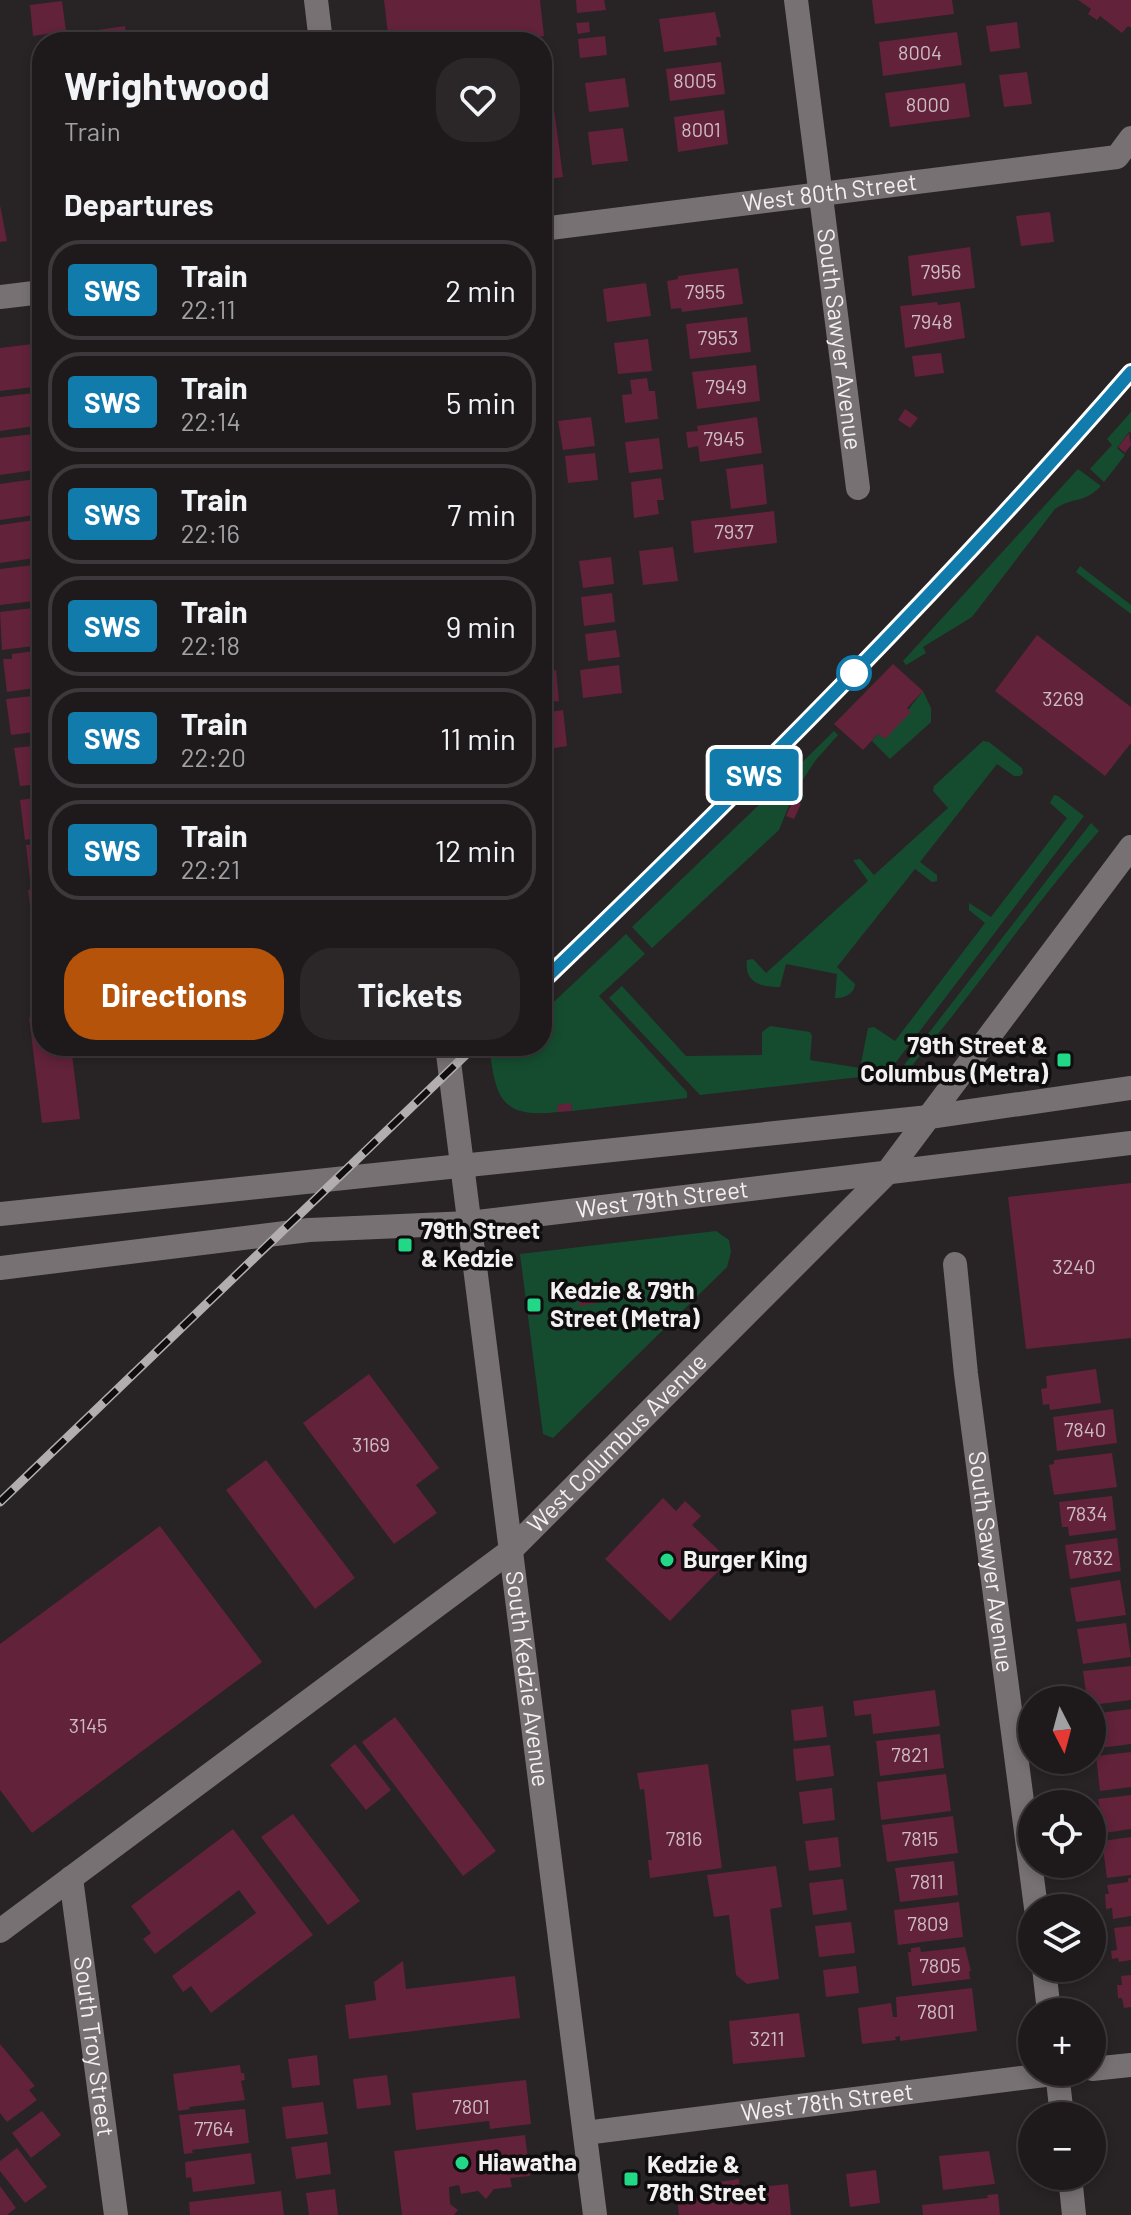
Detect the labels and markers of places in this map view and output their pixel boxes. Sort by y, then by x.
unlabelled marker [837,656,871,690]
place label: 79th Street & Columbus (Metra) [860,1030,1049,1087]
marker: 79th Street & Columbus (Metra) [1055,1051,1073,1069]
place label: 79th Street & Kedzie [421,1215,540,1272]
marker: 79th Street & Kedzie [396,1236,414,1254]
place label: Kedzie & 79th Street (Metra) [550,1275,700,1332]
marker: Kedzie & 79th Street (Metra) [525,1296,543,1314]
place label: Burger King [683,1544,808,1573]
marker: Burger King [658,1551,676,1569]
place label: Hiawatha [478,2147,577,2176]
place label: Kedzie & 78th Street [647,2149,766,2206]
marker: Hiawatha [453,2154,471,2172]
marker: Kedzie & 78th Street [622,2170,640,2188]

